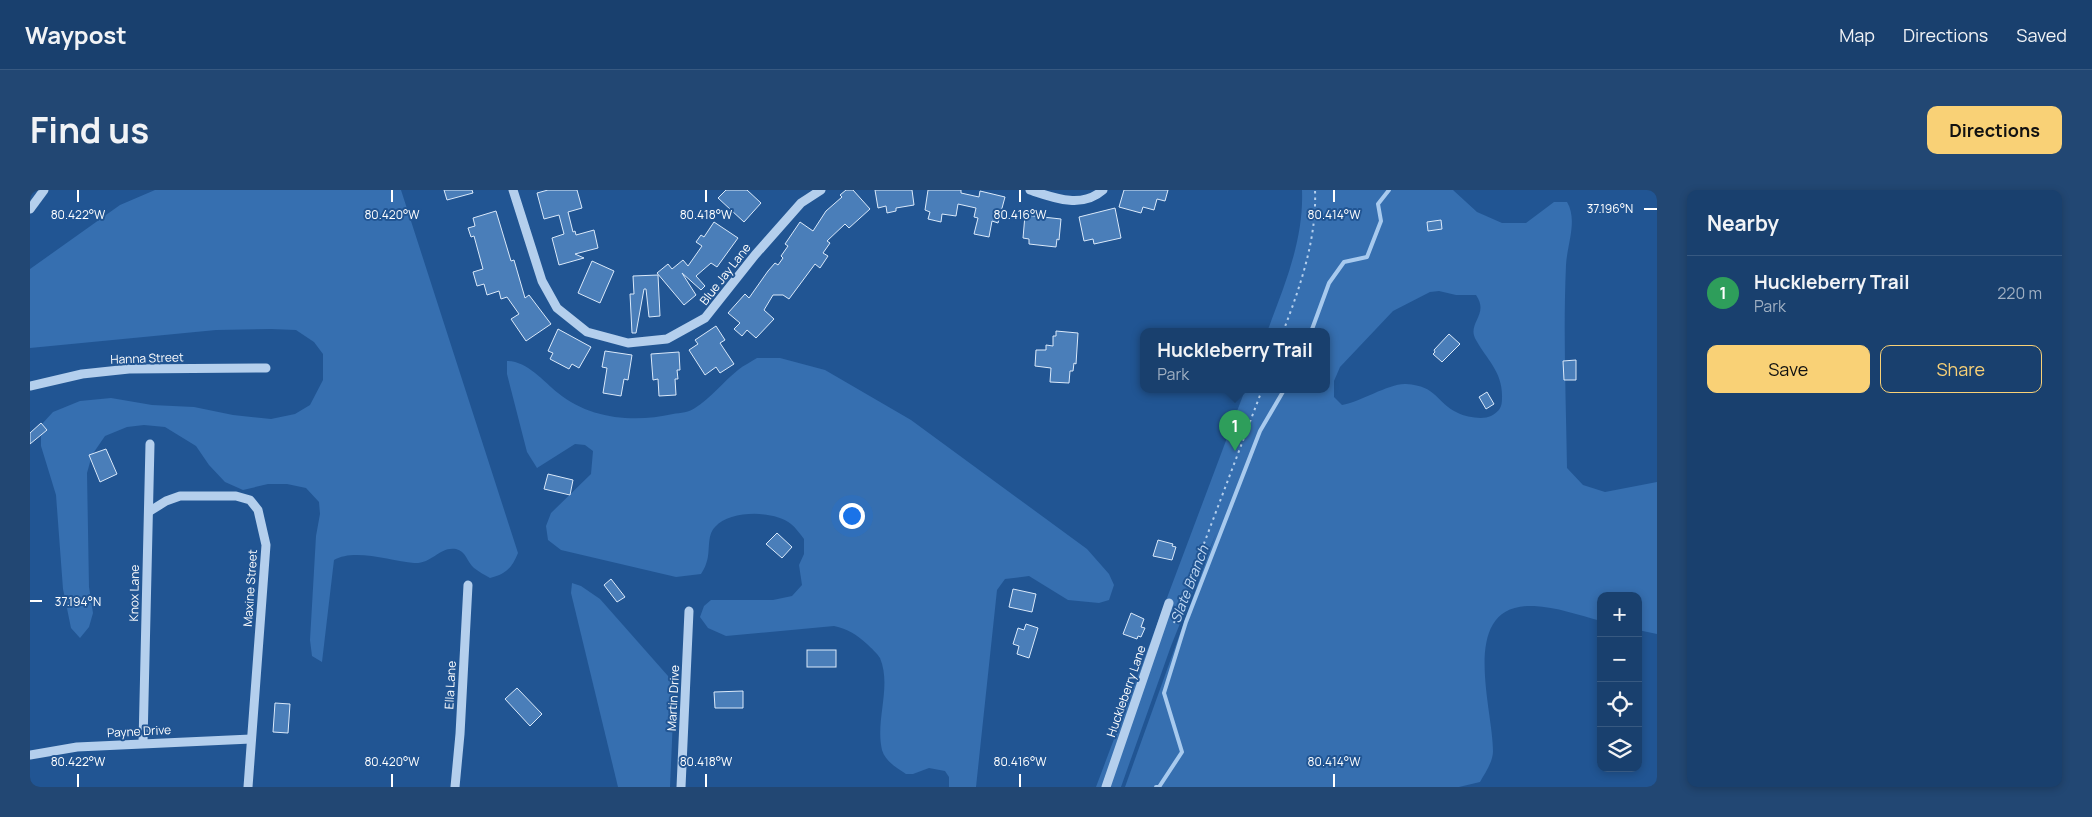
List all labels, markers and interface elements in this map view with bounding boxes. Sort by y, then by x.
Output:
text: Waypost [25,18,127,51]
text: Map [1839,23,1875,47]
text: Directions [1903,23,1988,47]
text: Saved [2016,23,2067,47]
text: Find us [30,106,149,154]
button: Directions [1927,106,2062,154]
text: 37.196°N [1587,200,1633,217]
text: 80.422°W [51,206,106,223]
text: 80.420°W [364,206,420,223]
text: 80.418°W [680,206,733,223]
text: 80.416°W [993,206,1047,223]
text: 80.414°W [1308,206,1361,223]
text: Nearby [1707,209,1779,237]
street label: Blue Jay Lane [695,240,755,308]
text: Huckleberry Trail [1754,269,1909,295]
text: 1 [1719,282,1727,304]
text: 220 m [1997,282,2042,304]
text: Park [1754,295,1786,317]
popup [1140,328,1330,393]
text: Huckleberry Trail [1157,337,1313,363]
button: Save [1707,345,1870,393]
button: Share [1880,345,2042,393]
street label: Hanna Street [110,348,184,368]
text: Park [1157,363,1189,385]
pin: 1 [1219,410,1251,451]
your location [839,503,865,529]
water label: Slate Branch [1166,542,1213,625]
street label: Maxine Street [239,548,261,627]
street label: Knox Lane [125,564,143,622]
map controls [1597,592,1642,772]
button: + [1597,592,1642,637]
text: 37.194°N [55,593,101,610]
button: − [1597,637,1642,682]
street label: Huckleberry Lane [1102,643,1150,739]
street label: Ella Lane [440,660,460,710]
street label: Martin Drive [663,664,683,732]
button: locate [1597,682,1642,727]
street label: Payne Drive [107,721,171,741]
button: layers [1597,727,1642,772]
text: 80.422°W [51,753,106,770]
text: 80.420°W [364,753,420,770]
text: 80.418°W [680,753,733,770]
text: 80.416°W [993,753,1047,770]
text: 80.414°W [1308,753,1361,770]

